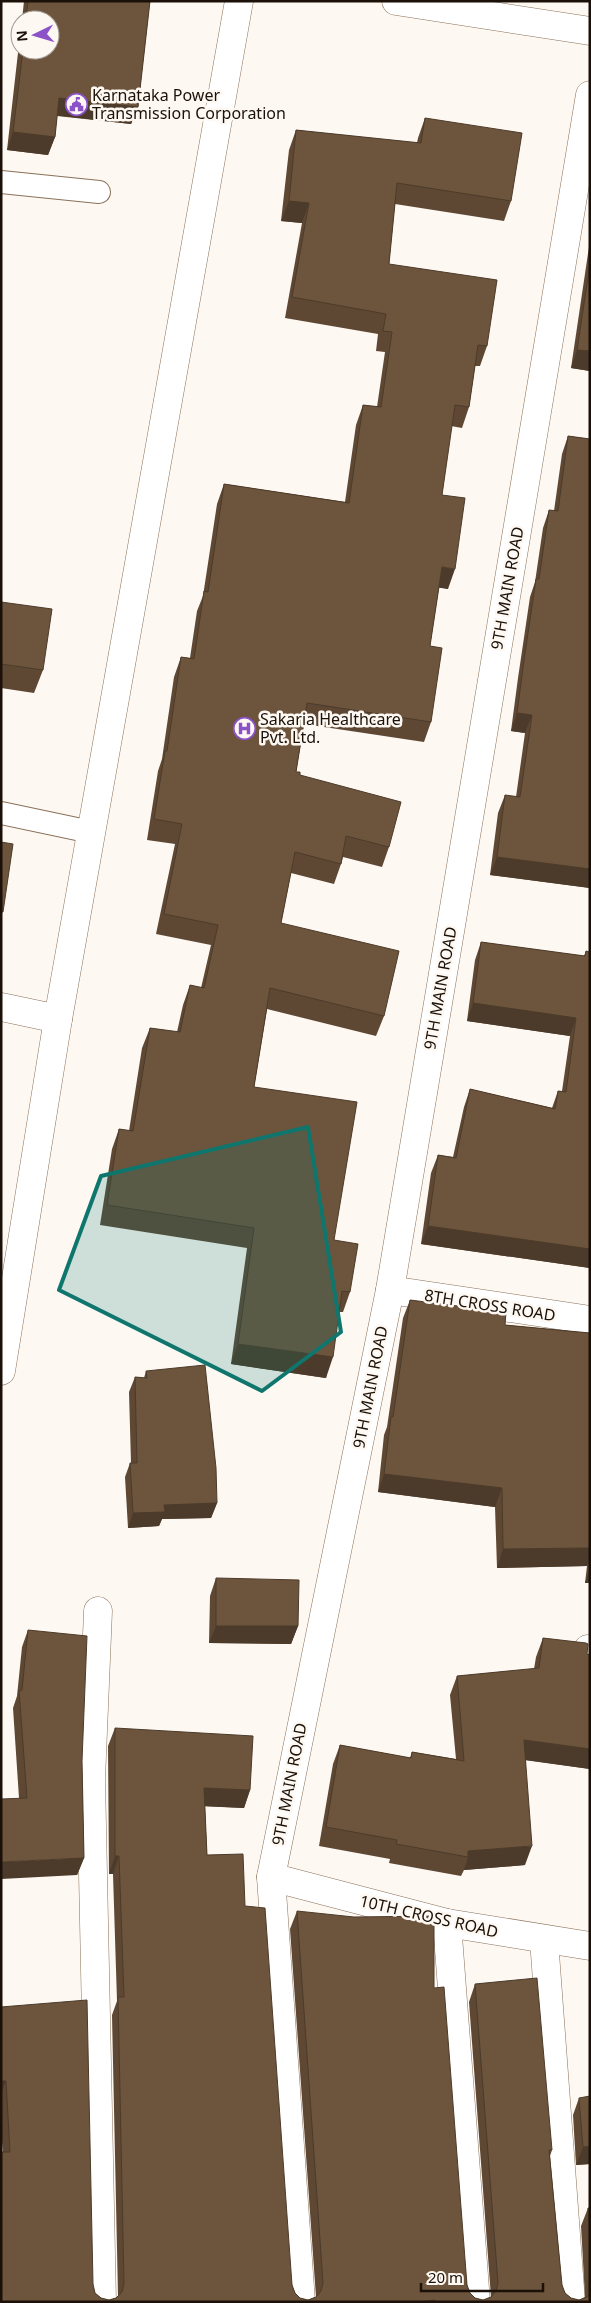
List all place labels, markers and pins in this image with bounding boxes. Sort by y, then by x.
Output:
place label: Karnataka Power Transmission Corporation [92,84,286,124]
public building icon: Karnataka Power Transmission Corporation [64,92,88,116]
place label: Sakaria Healthcare Pvt. Ltd. [260,708,401,748]
hospital icon: Sakaria Healthcare Pvt. Ltd. [232,716,256,740]

